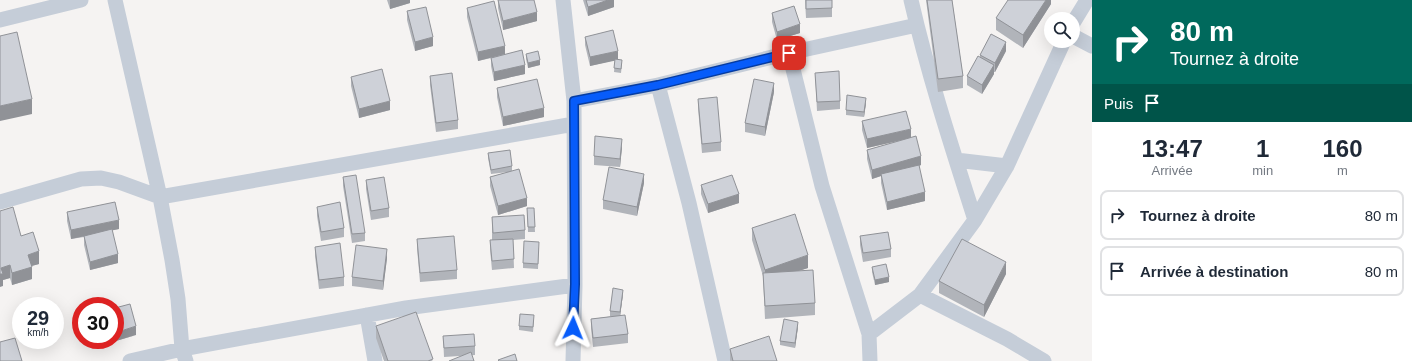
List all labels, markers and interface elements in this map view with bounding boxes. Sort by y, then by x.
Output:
map controls [1044,12,1080,48]
button: search [1044,12,1080,48]
icon: right [1104,16,1156,68]
text: 80 m [1170,16,1234,47]
pin [772,36,806,70]
icon: arrive [778,42,800,64]
text: Tournez à droite [1170,49,1299,69]
icon: arrive [1141,92,1163,114]
text: Puis [1104,95,1133,112]
text: 13:47 [1141,135,1203,162]
text: 1 [1256,135,1269,162]
text: 160 [1323,135,1363,162]
text: Arrivée [1151,163,1193,178]
text: min [1252,163,1273,178]
text: m [1337,163,1348,178]
icon: right [1106,204,1128,226]
text: Tournez à droite [1140,207,1256,224]
text: 80 m [1365,207,1398,224]
icon: arrive [1106,260,1128,282]
text: Arrivée à destination [1140,263,1288,280]
text: 80 m [1365,263,1398,280]
speed limit sign: 30 [72,297,124,349]
text: 29 [27,307,49,329]
position arrow [552,307,594,349]
text: km/h [27,327,49,338]

